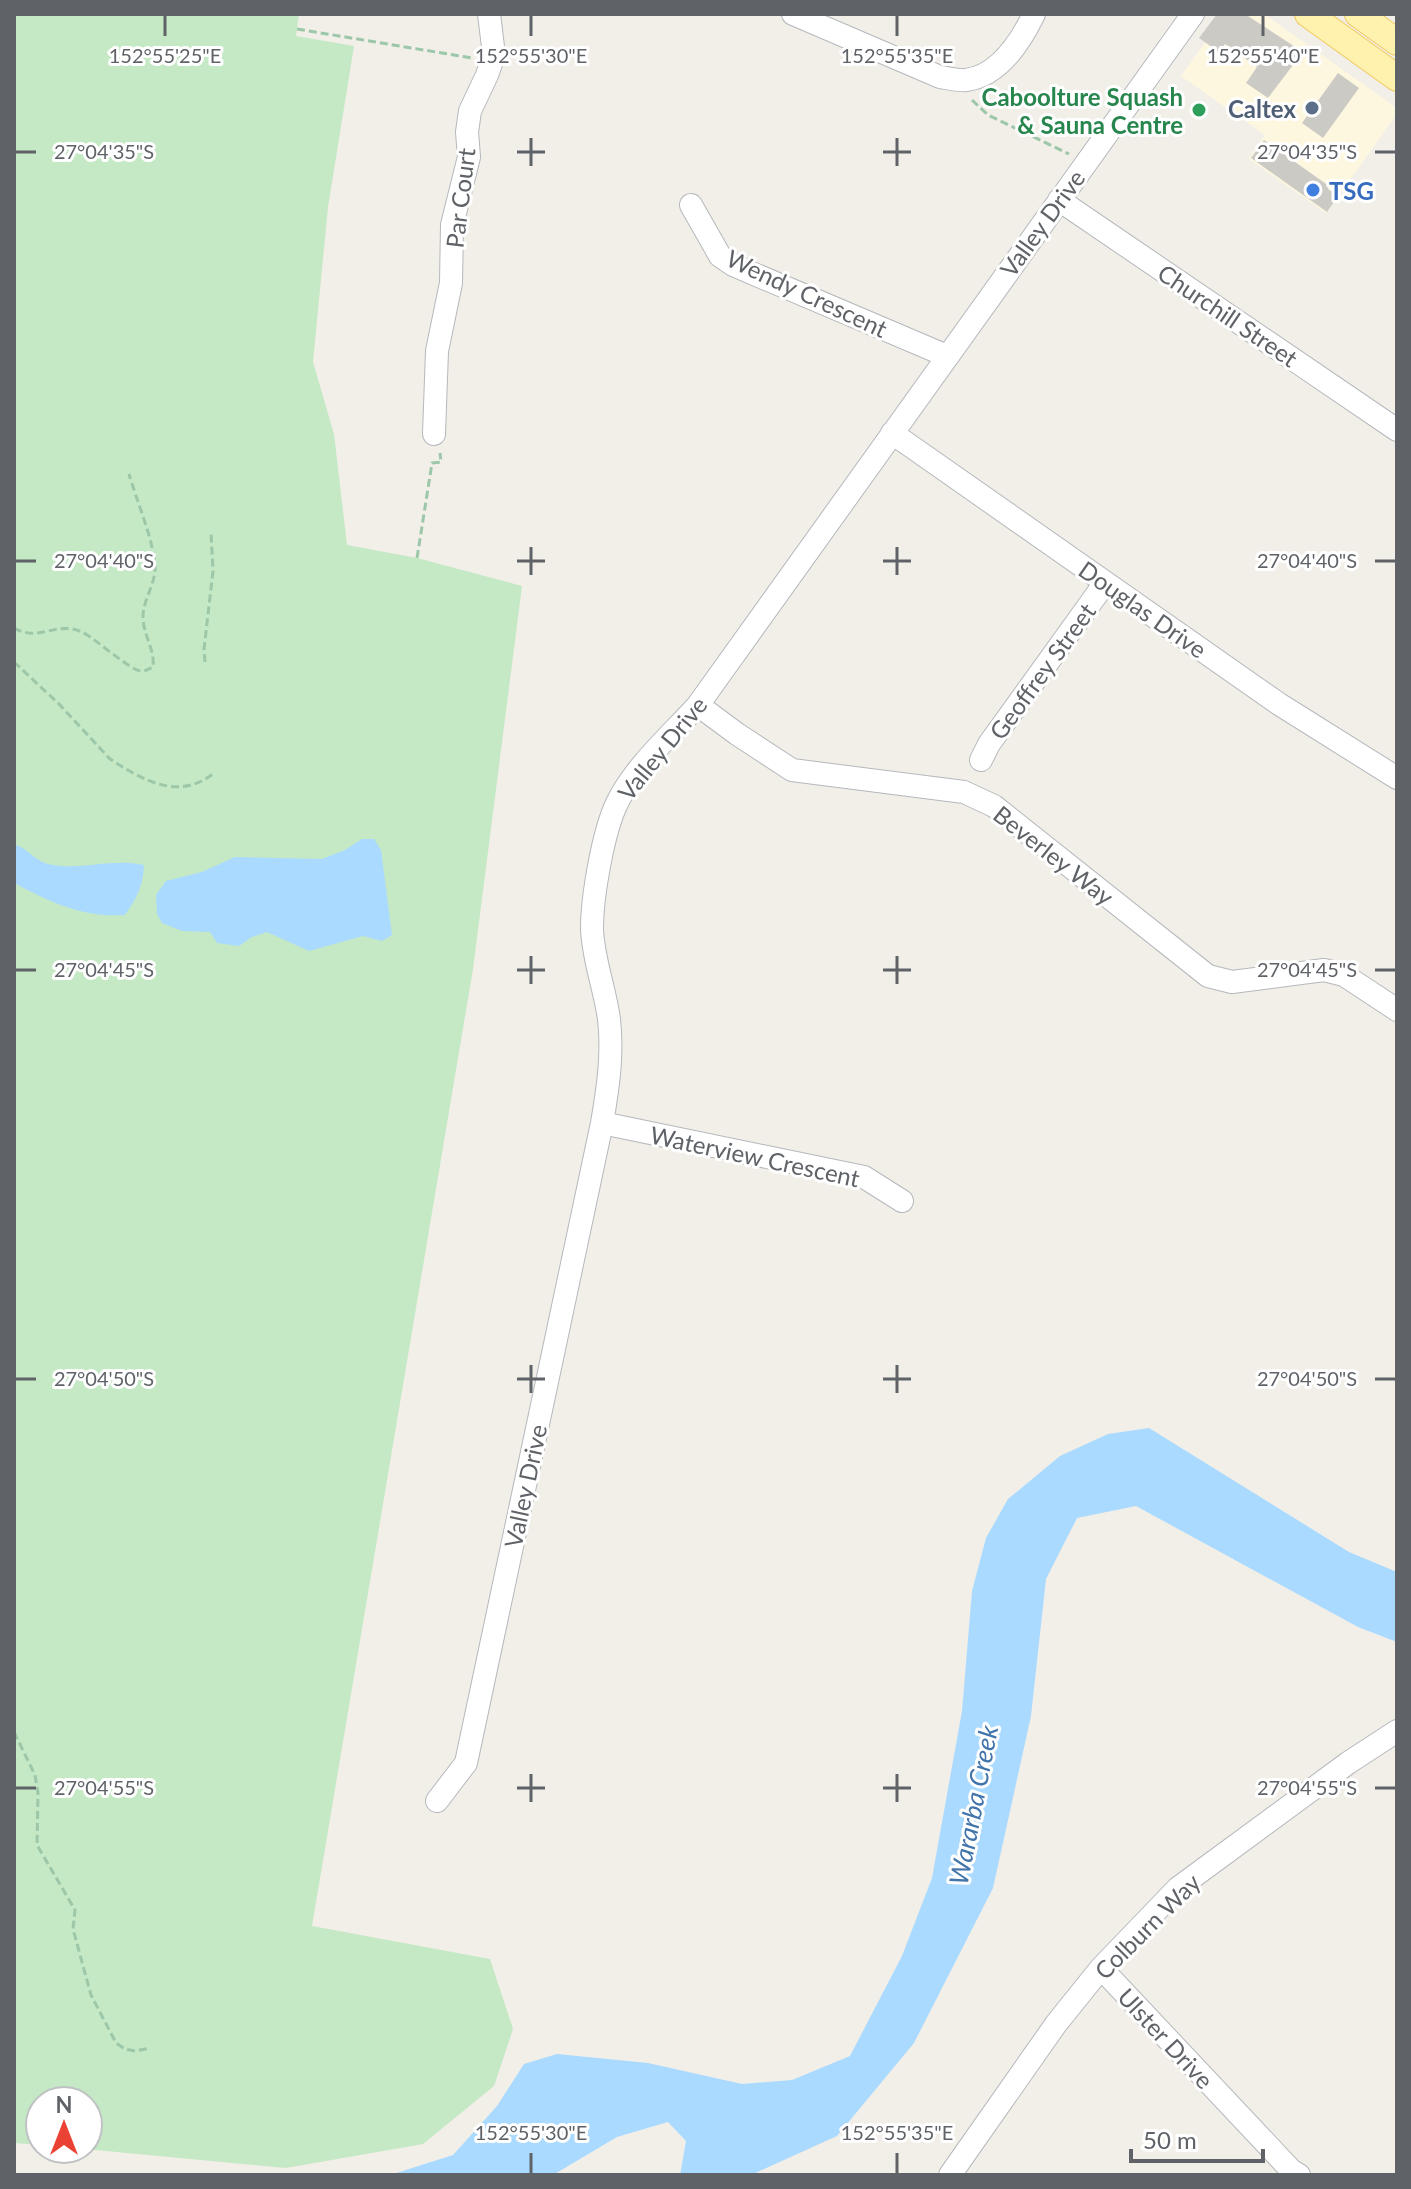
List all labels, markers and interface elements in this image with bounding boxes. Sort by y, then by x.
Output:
text: 152°55'25"E [109,43,221,67]
text: 152°55'30"E [475,43,587,67]
text: 152°55'35"E [841,43,953,67]
text: 152°55'40"E [1207,43,1319,67]
place label: Caboolture Squash & Sauna Centre [982,82,1183,139]
place label: Caltex [1228,94,1296,123]
marker: Caltex [1303,99,1321,117]
marker: Caboolture Squash & Sauna Centre [1190,101,1208,119]
text: 27°04'35"S [54,139,154,163]
text: 27°04'35"S [1257,139,1357,163]
street label: Par Court [439,146,481,250]
street label: Valley Drive [993,164,1091,282]
place label: TSG [1329,176,1374,205]
marker: TSG [1304,181,1322,199]
street label: Wendy Crescent [722,243,892,343]
street label: Churchill Street [1153,258,1304,373]
text: 27°04'40"S [54,548,154,572]
text: 27°04'40"S [1257,548,1357,572]
street label: Douglas Drive [1074,554,1212,664]
street label: Geoffrey Street [983,597,1101,745]
street label: Valley Drive [611,690,713,806]
street label: Beverley Way [988,799,1120,911]
text: 27°04'45"S [54,957,154,981]
text: 27°04'45"S [1257,957,1357,981]
street label: Waterview Crescent [648,1120,863,1192]
text: 27°04'50"S [54,1366,154,1390]
text: 27°04'50"S [1257,1366,1357,1390]
street label: Valley Drive [498,1422,552,1550]
water label: Wararba Creek [942,1722,1004,1888]
text: 27°04'55"S [54,1775,154,1799]
text: 27°04'55"S [1257,1775,1357,1799]
street label: Colburn Way [1088,1867,1206,1985]
street label: Ulster Drive [1112,1982,1220,2094]
north arrow [24,2085,104,2165]
text: N [56,2091,72,2118]
scale bar [1131,2113,1263,2163]
text: 152°55'30"E [475,2120,587,2144]
text: 152°55'35"E [841,2120,953,2144]
text: 50 m [1143,2125,1197,2154]

